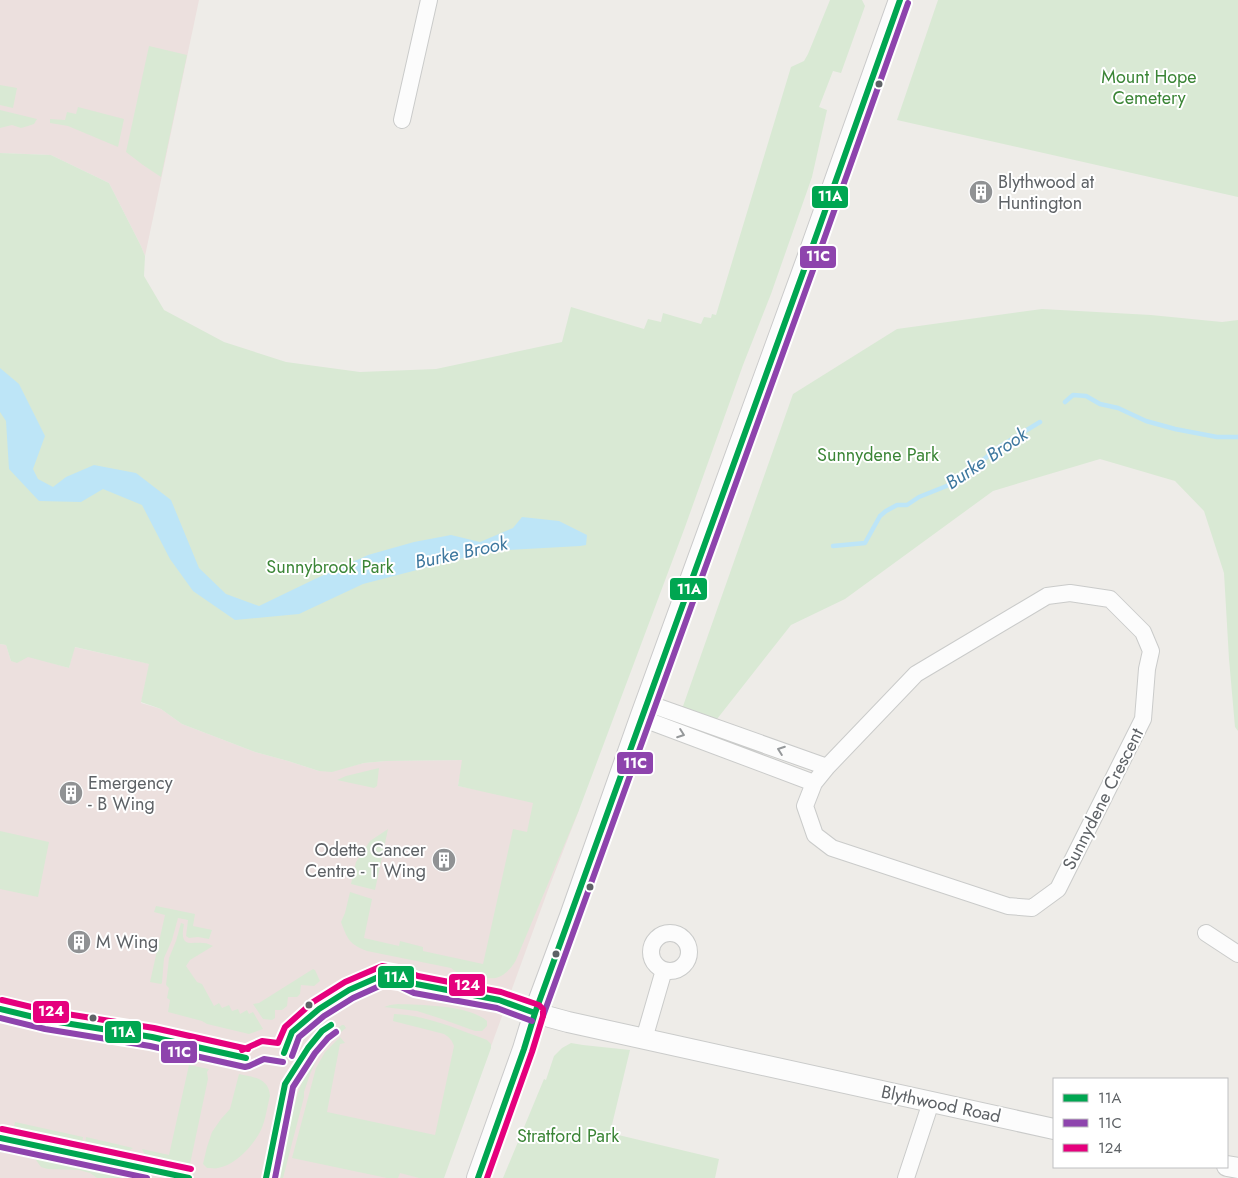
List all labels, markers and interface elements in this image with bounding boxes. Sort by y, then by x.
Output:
park label: Mount Hope Cemetery [1101,64,1197,111]
unlabelled marker [874,79,884,89]
place label: Blythwood at Huntington [998,169,1095,216]
building icon: Blythwood at Huntington [968,179,994,205]
line badge: 11A [811,185,849,209]
text: 11A [818,186,843,206]
line badge: 11C [799,245,837,269]
text: 11C [806,246,830,266]
water label: Burke Brook [940,420,1034,496]
park label: Sunnydene Park [817,442,939,468]
water label: Burke Brook [412,529,511,575]
park label: Sunnybrook Park [266,554,394,580]
line badge: 11A [669,577,708,601]
text: 11A [677,579,702,599]
street label: Sunnydene Crescent [1056,723,1150,874]
one-way arrow [676,728,685,738]
one-way arrow [777,746,786,756]
line badge: 11C [616,751,654,775]
text: 11C [623,753,647,773]
place label: Emergency - B Wing [88,770,173,817]
building icon: Emergency - B Wing [58,780,84,806]
place label: Odette Cancer Centre - T Wing [305,837,427,884]
building icon: Odette Cancer Centre - T Wing [431,847,457,873]
unlabelled marker [585,882,595,892]
building icon: M Wing [66,929,92,955]
place label: M Wing [96,929,158,955]
unlabelled marker [551,949,561,959]
line badge: 11A [377,965,415,989]
text: 11A [384,967,409,987]
line badge: 124 [448,973,486,997]
text: 124 [454,975,480,995]
line badge: 124 [32,1000,70,1024]
unlabelled marker [304,1000,314,1010]
text: 124 [38,1001,64,1021]
unlabelled marker [88,1013,98,1023]
line badge: 11A [104,1020,142,1044]
text: 11A [111,1022,136,1042]
line badge: 11C [160,1040,198,1064]
text: 11C [167,1042,191,1062]
legend [1053,1078,1228,1168]
street label: Blythwood Road [879,1079,1003,1129]
text: 11A [1098,1087,1122,1109]
text: 11C [1098,1112,1122,1134]
park label: Stratford Park [517,1123,619,1149]
text: 124 [1098,1137,1122,1159]

